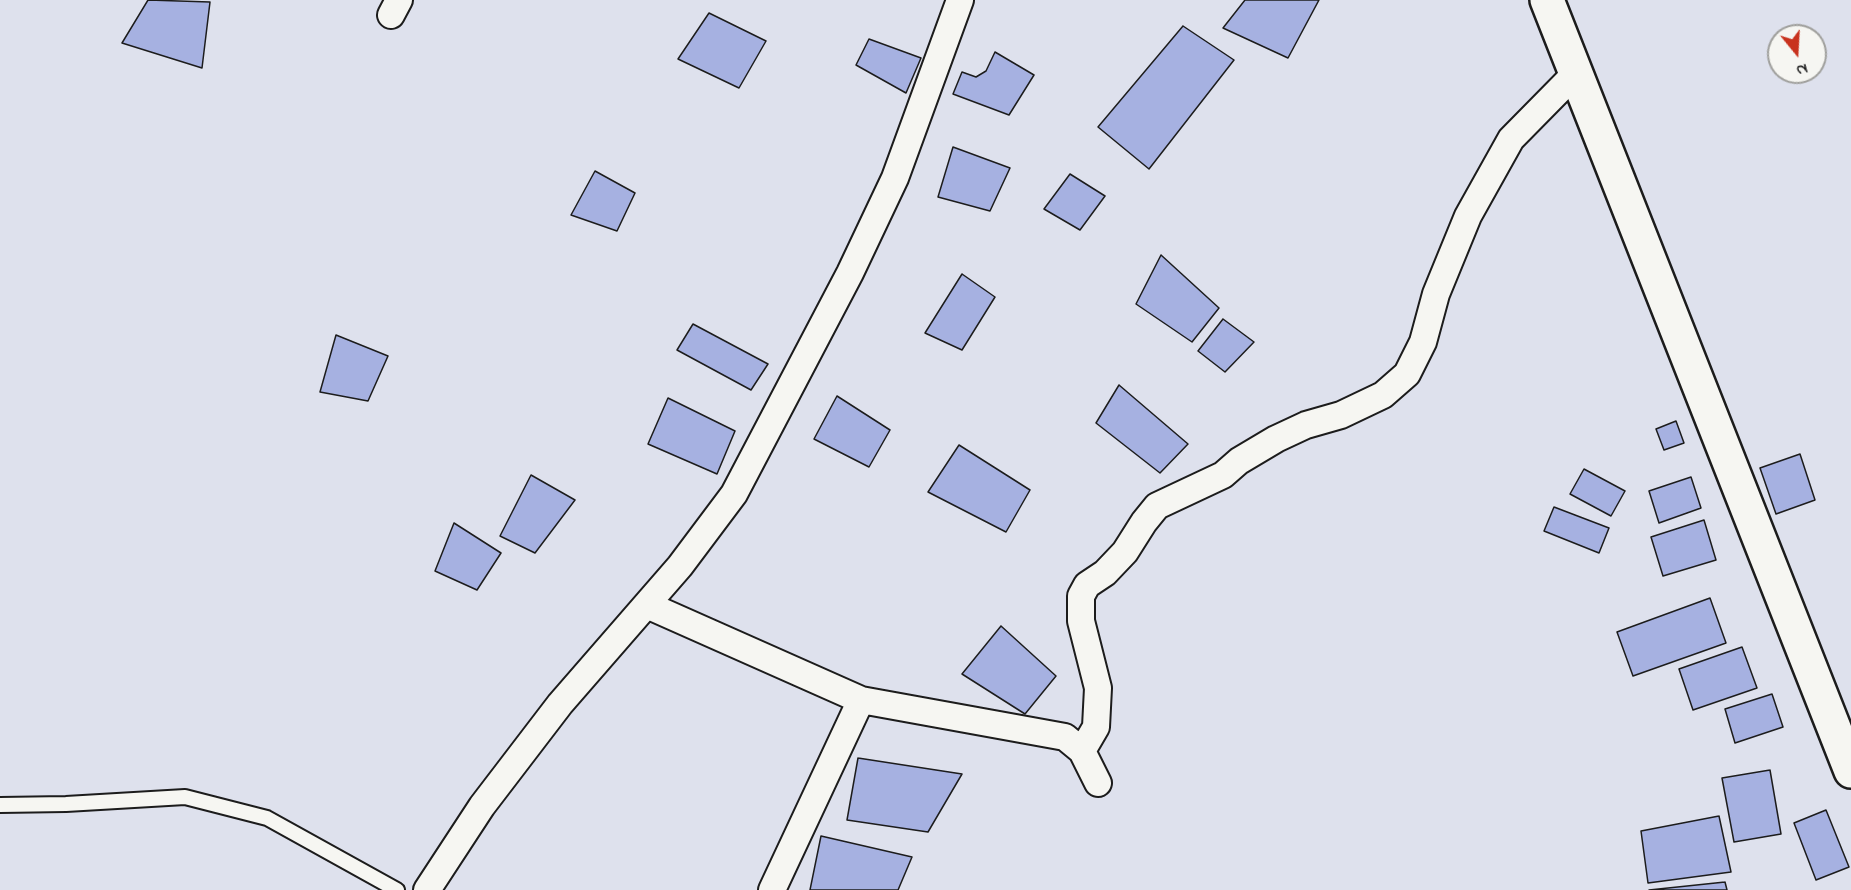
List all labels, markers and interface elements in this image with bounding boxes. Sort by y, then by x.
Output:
north arrow [1767,24,1827,84]
text: N [1793,56,1811,82]

